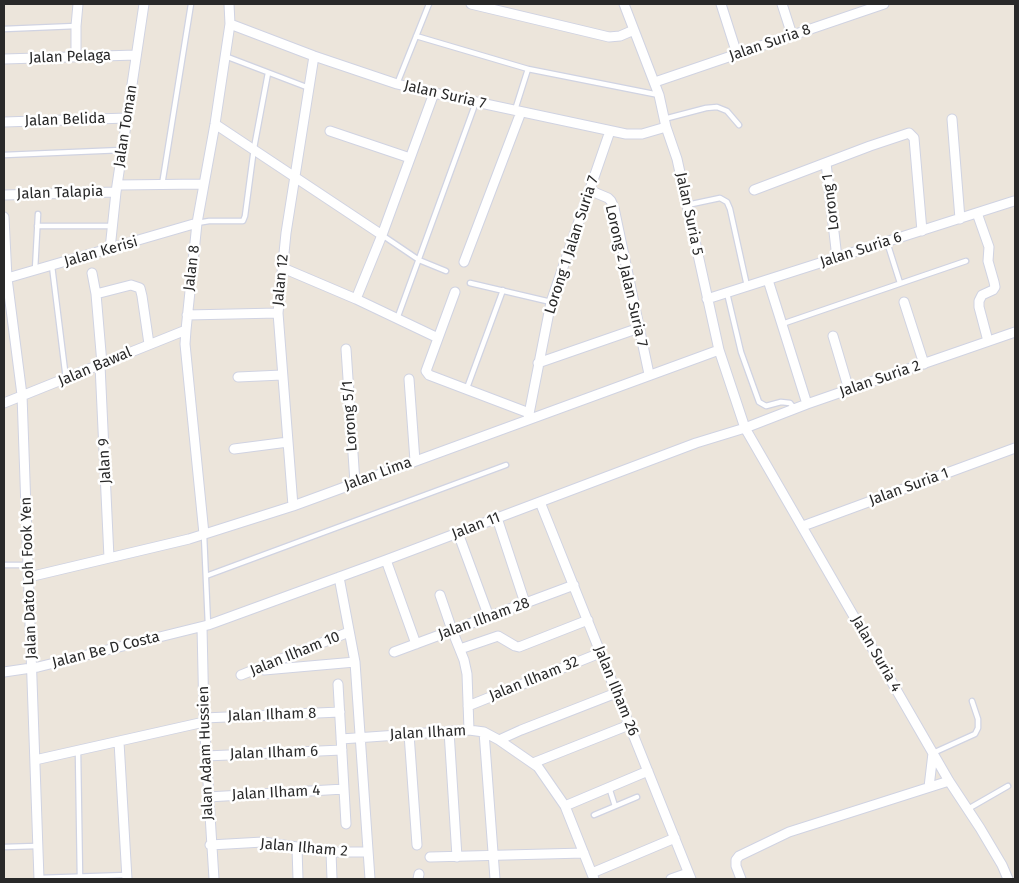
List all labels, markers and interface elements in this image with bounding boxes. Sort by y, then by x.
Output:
street label: Jalan Suria 8 [727,21,813,65]
street label: Jalan Pelaga [29,47,111,67]
street label: Jalan Suria 7 [402,77,488,113]
street label: Jalan Toman [111,83,141,169]
street label: Jalan Belida [24,110,106,130]
street label: Jalan Suria 5 [671,171,707,257]
street label: Lorong 1 Jalan Suria 7 [541,173,603,317]
street label: Lorong 1 [819,173,843,231]
street label: Jalan Talapia [16,182,104,204]
street label: Lorong 2 Jalan Suria 7 [601,203,651,349]
street label: Jalan Suria 6 [818,228,904,272]
street label: Jalan Kerisi [62,233,140,271]
street label: Jalan 8 [180,244,204,292]
street label: Jalan 12 [269,253,293,307]
street label: Jalan Bawal [56,343,134,391]
street label: Jalan Suria 2 [837,357,923,401]
street label: Lorong 5/1 [339,380,361,452]
street label: Jalan 9 [95,438,115,484]
street label: Jalan Lima [342,453,414,495]
street label: Jalan Suria 1 [867,464,951,510]
street label: Jalan Dato Loh Fook Yen [17,497,41,659]
street label: Jalan 11 [449,509,503,543]
street label: Jalan Ilham 28 [436,594,532,644]
street label: Jalan Suria 4 [847,613,905,695]
street label: Jalan Be D Costa [50,628,162,672]
street label: Jalan Ilham 10 [247,628,343,680]
street label: Jalan Ilham 26 [590,643,642,739]
street label: Jalan Ilham 32 [486,653,582,705]
street label: Jalan Adam Hussien [195,686,217,820]
street label: Jalan Ilham 8 [227,704,317,726]
street label: Jalan Ilham [389,722,467,744]
street label: Jalan Ilham 6 [230,742,318,764]
street label: Jalan Ilham 4 [231,782,321,804]
street label: Jalan Ilham 2 [259,835,349,861]

